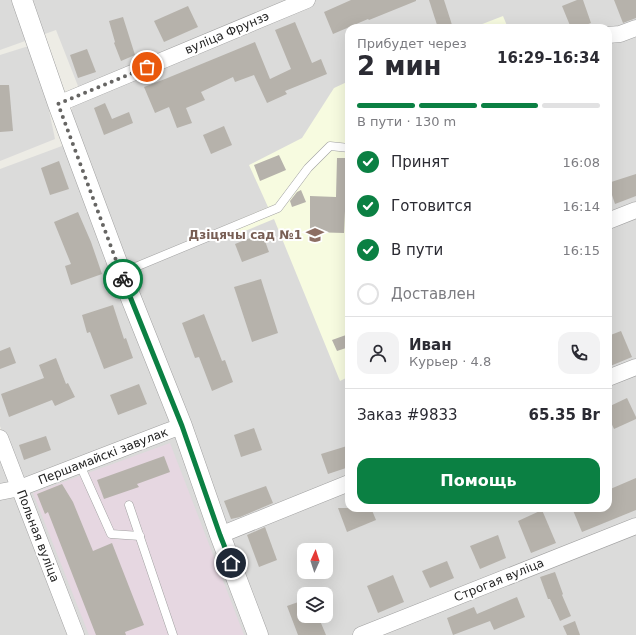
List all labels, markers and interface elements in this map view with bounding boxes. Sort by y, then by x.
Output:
street label: вуліца Фрунзэ [183,9,271,57]
text: Прибудет через [357,36,467,51]
text: 16:29–16:34 [497,49,600,67]
pin [130,50,164,84]
text: 2 мин [357,51,442,81]
icon: bag [136,56,158,78]
text: В пути · 130 m [357,114,456,129]
icon: check [357,151,379,173]
text: Принят [391,153,449,171]
text: 16:08 [563,155,600,170]
icon: check [357,195,379,217]
text: Готовится [391,197,472,215]
text: 16:14 [563,199,600,214]
school or university icon: Дзіцячы сад №1 [305,225,325,245]
place label: Дзіцячы сад №1 [188,228,302,242]
icon: check [357,239,379,261]
text: В пути [391,241,443,259]
text: 16:15 [563,243,600,258]
courier [103,259,143,299]
icon: bike [112,268,134,290]
text: Доставлен [391,285,476,303]
button: person [357,332,399,374]
button: phone [558,332,600,374]
text: Иван [409,336,452,354]
text: Курьер · 4.8 [409,354,491,369]
text: Заказ #9833 [357,406,458,424]
text: 65.35 Br [529,406,600,424]
street label: Першамайскі завулак [36,425,170,487]
button: Помощь [357,458,600,504]
street label: Польная вуліца [14,488,62,584]
north arrow [297,543,333,579]
map controls [297,543,333,623]
pin [214,546,248,580]
icon: home [220,552,242,574]
street label: Строгая вуліца [452,556,546,604]
button: layers [297,587,333,623]

